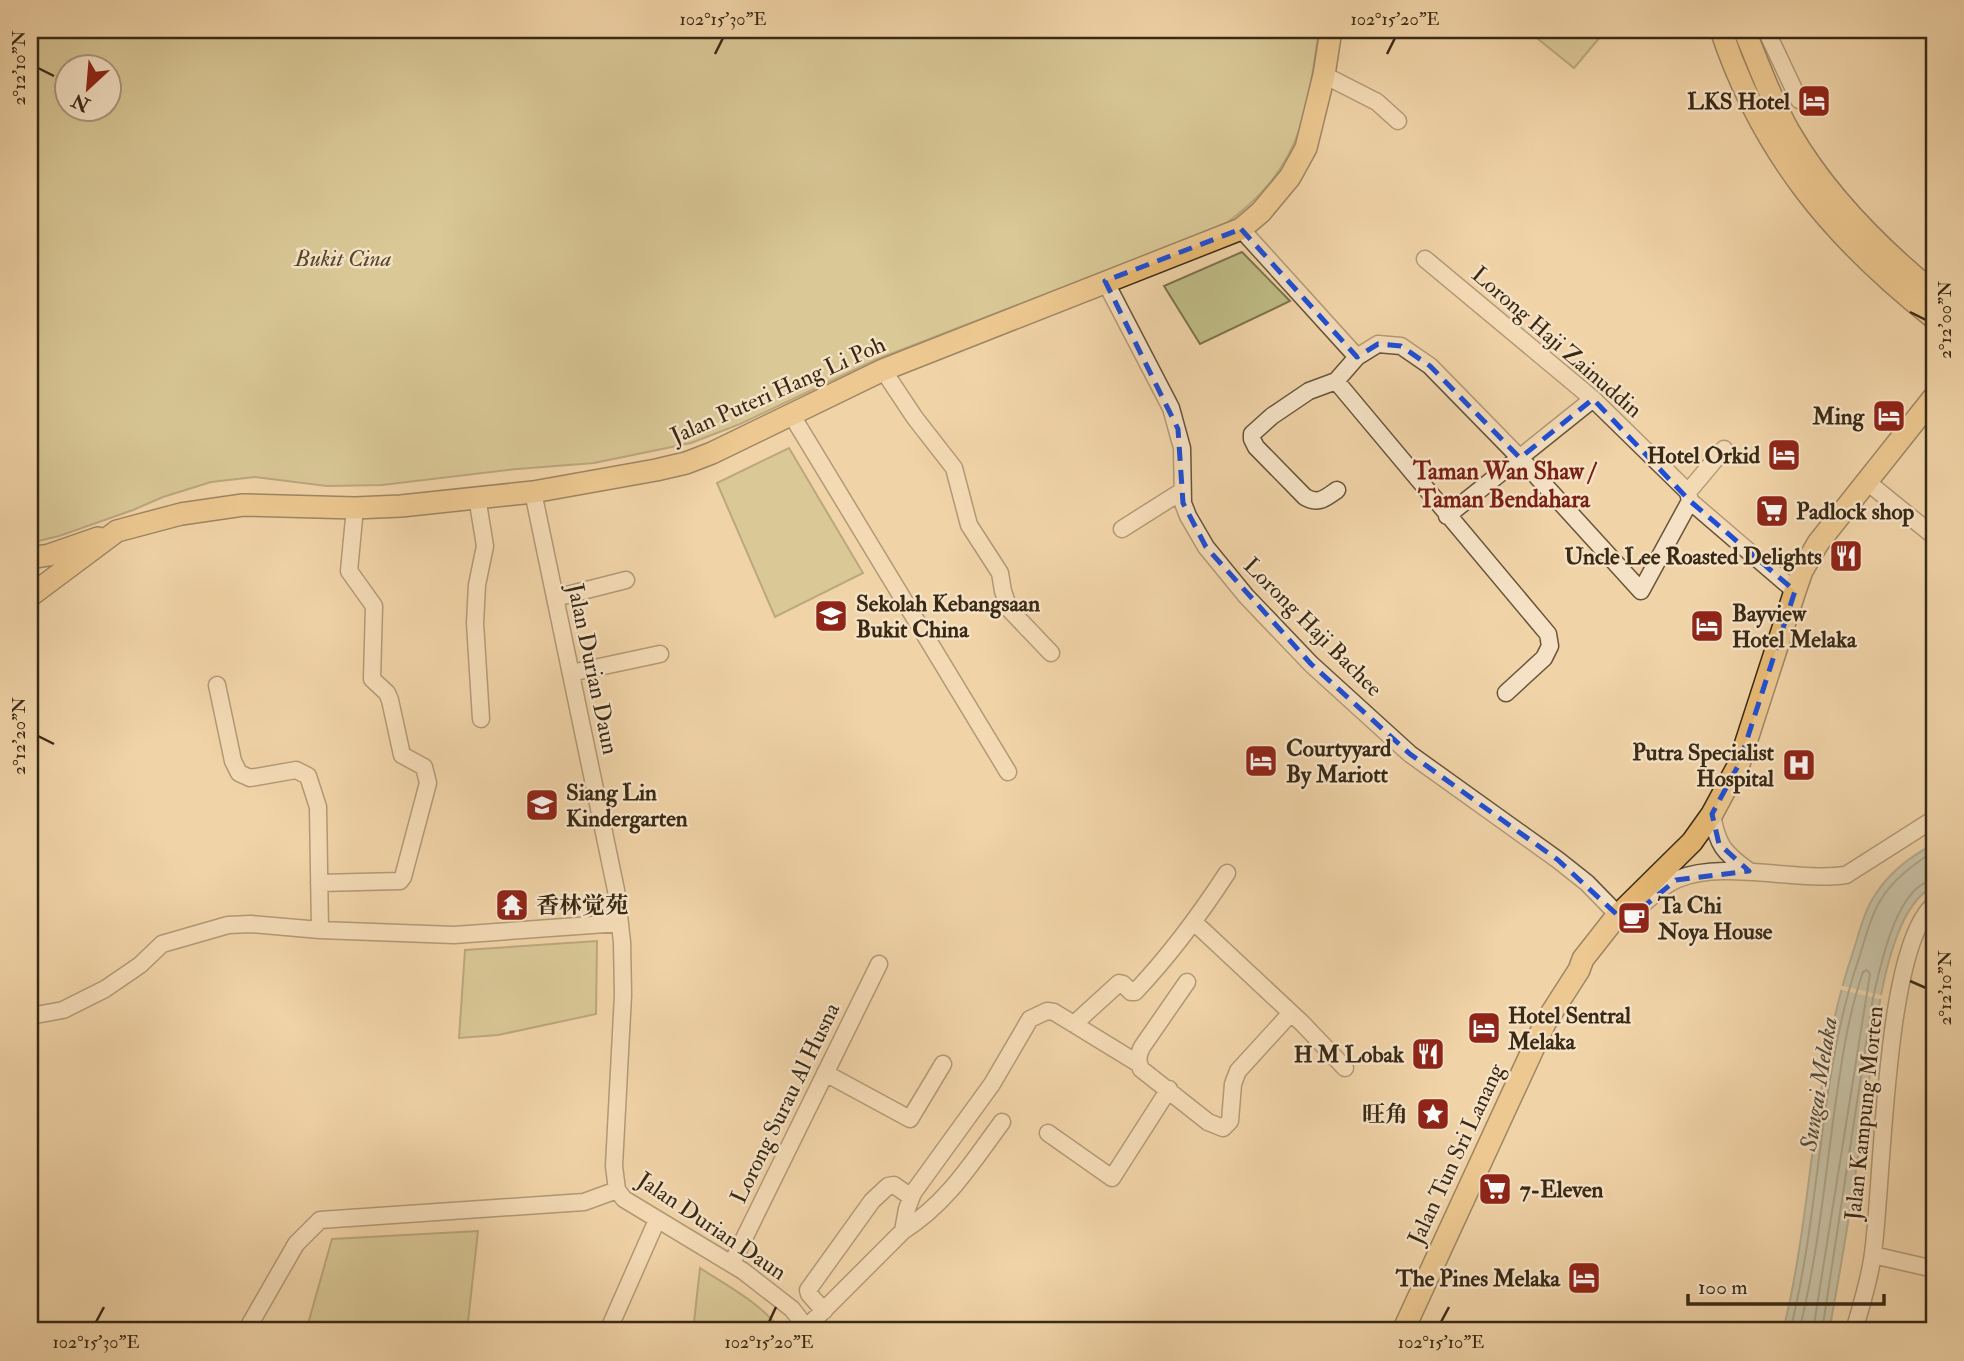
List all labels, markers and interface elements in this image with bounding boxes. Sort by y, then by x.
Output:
text: 102°15'30"E [680,8,766,31]
text: 102°15'20"E [1350,8,1440,31]
text: 2°12'10"N [8,30,31,106]
north arrow [52,52,122,122]
hotel icon: LKS Hotel [1795,82,1833,120]
text: N [67,87,95,117]
place label: LKS Hotel [1687,87,1791,116]
park label: Bukit Cina [294,244,392,273]
street label: Lorong Haji Zainuddin [1466,260,1649,424]
text: 2°12'00"N [1934,281,1957,359]
street label: Jalan Puteri Hang Li Poh [665,330,890,451]
hotel icon: Ming [1870,397,1908,435]
place label: Ming [1811,402,1866,432]
hotel icon: Hotel Orkid [1765,436,1803,474]
place label: Hotel Orkid [1647,441,1761,470]
district label: Taman Wan Shaw / Taman Bendahara [1412,456,1598,515]
supermarket icon: Padlock shop [1753,492,1791,530]
place label: Padlock shop [1796,497,1915,527]
restaurant icon: Uncle Lee Roasted Delights [1827,537,1865,575]
place label: Uncle Lee Roasted Delights [1564,542,1822,572]
street label: Lorong Haji Bachee [1237,551,1389,703]
street label: Jalan Durian Daun [561,580,625,757]
place label: Sekolah Kebangsaan Bukit China [856,589,1040,644]
school or university icon: Sekolah Kebangsaan Bukit China [812,597,850,635]
place label: Bayview Hotel Melaka [1732,599,1858,654]
hotel icon: Bayview Hotel Melaka [1688,607,1726,645]
text: 2°12'20"N [8,697,31,775]
place label: Courtyyard By Mariott [1286,734,1392,790]
place label: Putra Specialist Hospital [1632,738,1775,794]
hotel icon: Courtyyard By Mariott [1242,742,1280,780]
hospital icon: Putra Specialist Hospital [1780,746,1818,784]
place label: Siang Lin Kindergarten [566,778,688,834]
school or university icon: Siang Lin Kindergarten [523,786,561,824]
temple icon: 香林觉苑 [493,886,531,924]
place label: 香林觉苑 [536,891,628,920]
place label: Ta Chi Noya House [1657,891,1773,947]
cafe icon: Ta Chi Noya House [1615,899,1653,937]
text: 2°12'10"N [1934,950,1957,1026]
street label: Lorong Surau Al Husna [724,997,846,1208]
place label: Hotel Sentral Melaka [1507,1001,1632,1056]
street label: Jalan Kampung Morten [1838,1004,1891,1223]
hotel icon: Hotel Sentral Melaka [1465,1009,1503,1047]
water label: Sungai Melaka [1793,1015,1845,1154]
restaurant icon: H M Lobak [1409,1035,1447,1073]
place label: H M Lobak [1294,1040,1405,1069]
street label: Jalan Tun Sri Lanang [1401,1058,1511,1250]
place icon: 旺角 [1414,1095,1452,1133]
place label: 旺角 [1362,1100,1408,1129]
street label: Jalan Durian Daun [631,1165,792,1287]
supermarket icon: 7-Eleven [1476,1170,1514,1208]
place label: 7-Eleven [1520,1175,1604,1204]
hotel icon: The Pines Melaka [1565,1259,1603,1297]
scale bar [1688,1263,1884,1307]
place label: The Pines Melaka [1395,1264,1562,1293]
text: 100 m [1698,1274,1748,1301]
text: 102°15'30"E [53,1331,139,1354]
text: 102°15'20"E [724,1331,814,1354]
text: 102°15'10"E [1398,1331,1484,1354]

